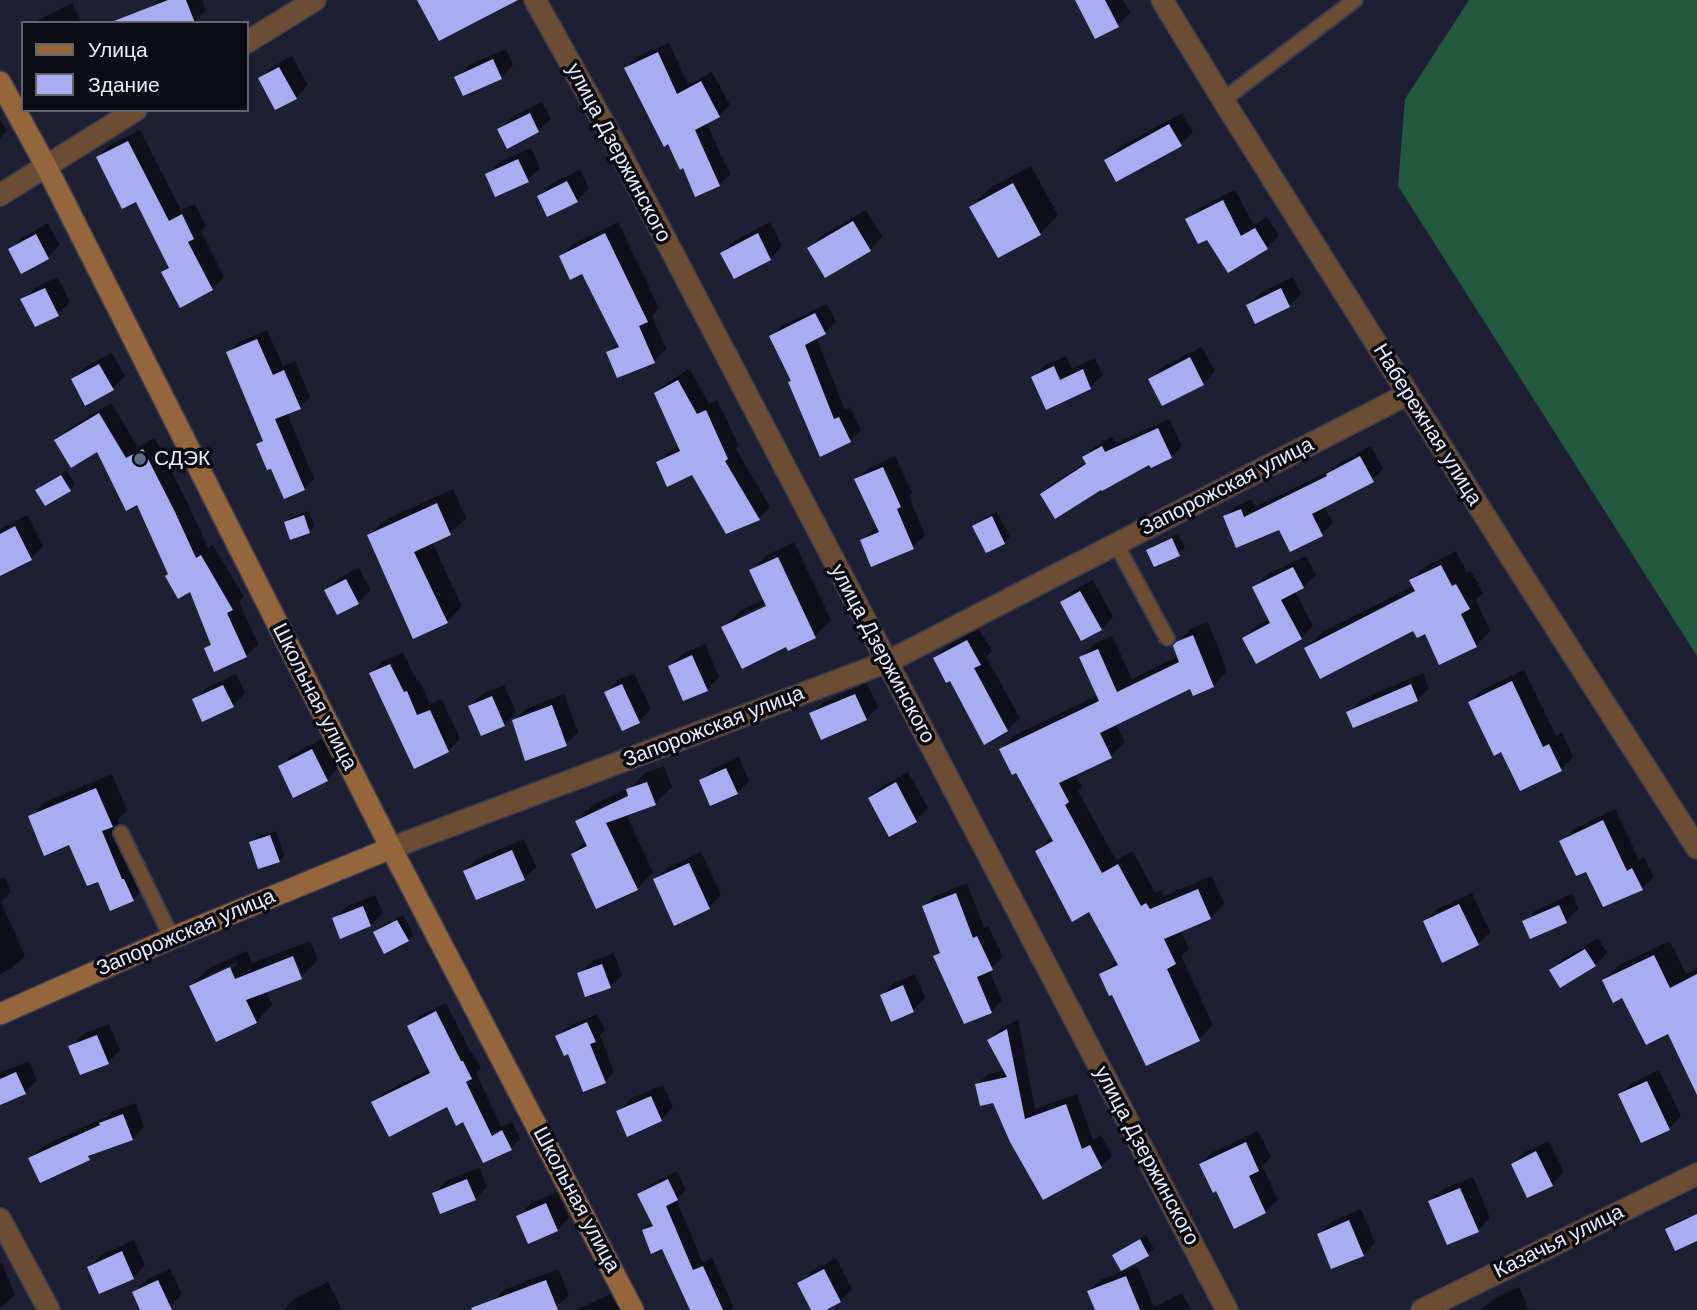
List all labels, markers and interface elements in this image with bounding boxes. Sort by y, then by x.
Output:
legend [21,21,248,112]
text: Улица [88,38,148,61]
street label: улица Дзержинского [560,59,676,247]
text: Здание [88,73,160,96]
street label: Набережная улица [1367,340,1487,510]
street label: Запорожская улица [1136,432,1318,542]
place label: СДЭК [154,446,210,472]
marker: СДЭК [132,451,148,467]
street label: улица Дзержинского [824,560,940,748]
street label: Школьная улица [266,619,362,775]
street label: Запорожская улица [620,681,808,773]
street label: Запорожская улица [93,884,279,982]
street label: улица Дзержинского [1088,1062,1204,1250]
street label: Школьная улица [527,1123,625,1277]
street label: Казачья улица [1490,1200,1628,1284]

